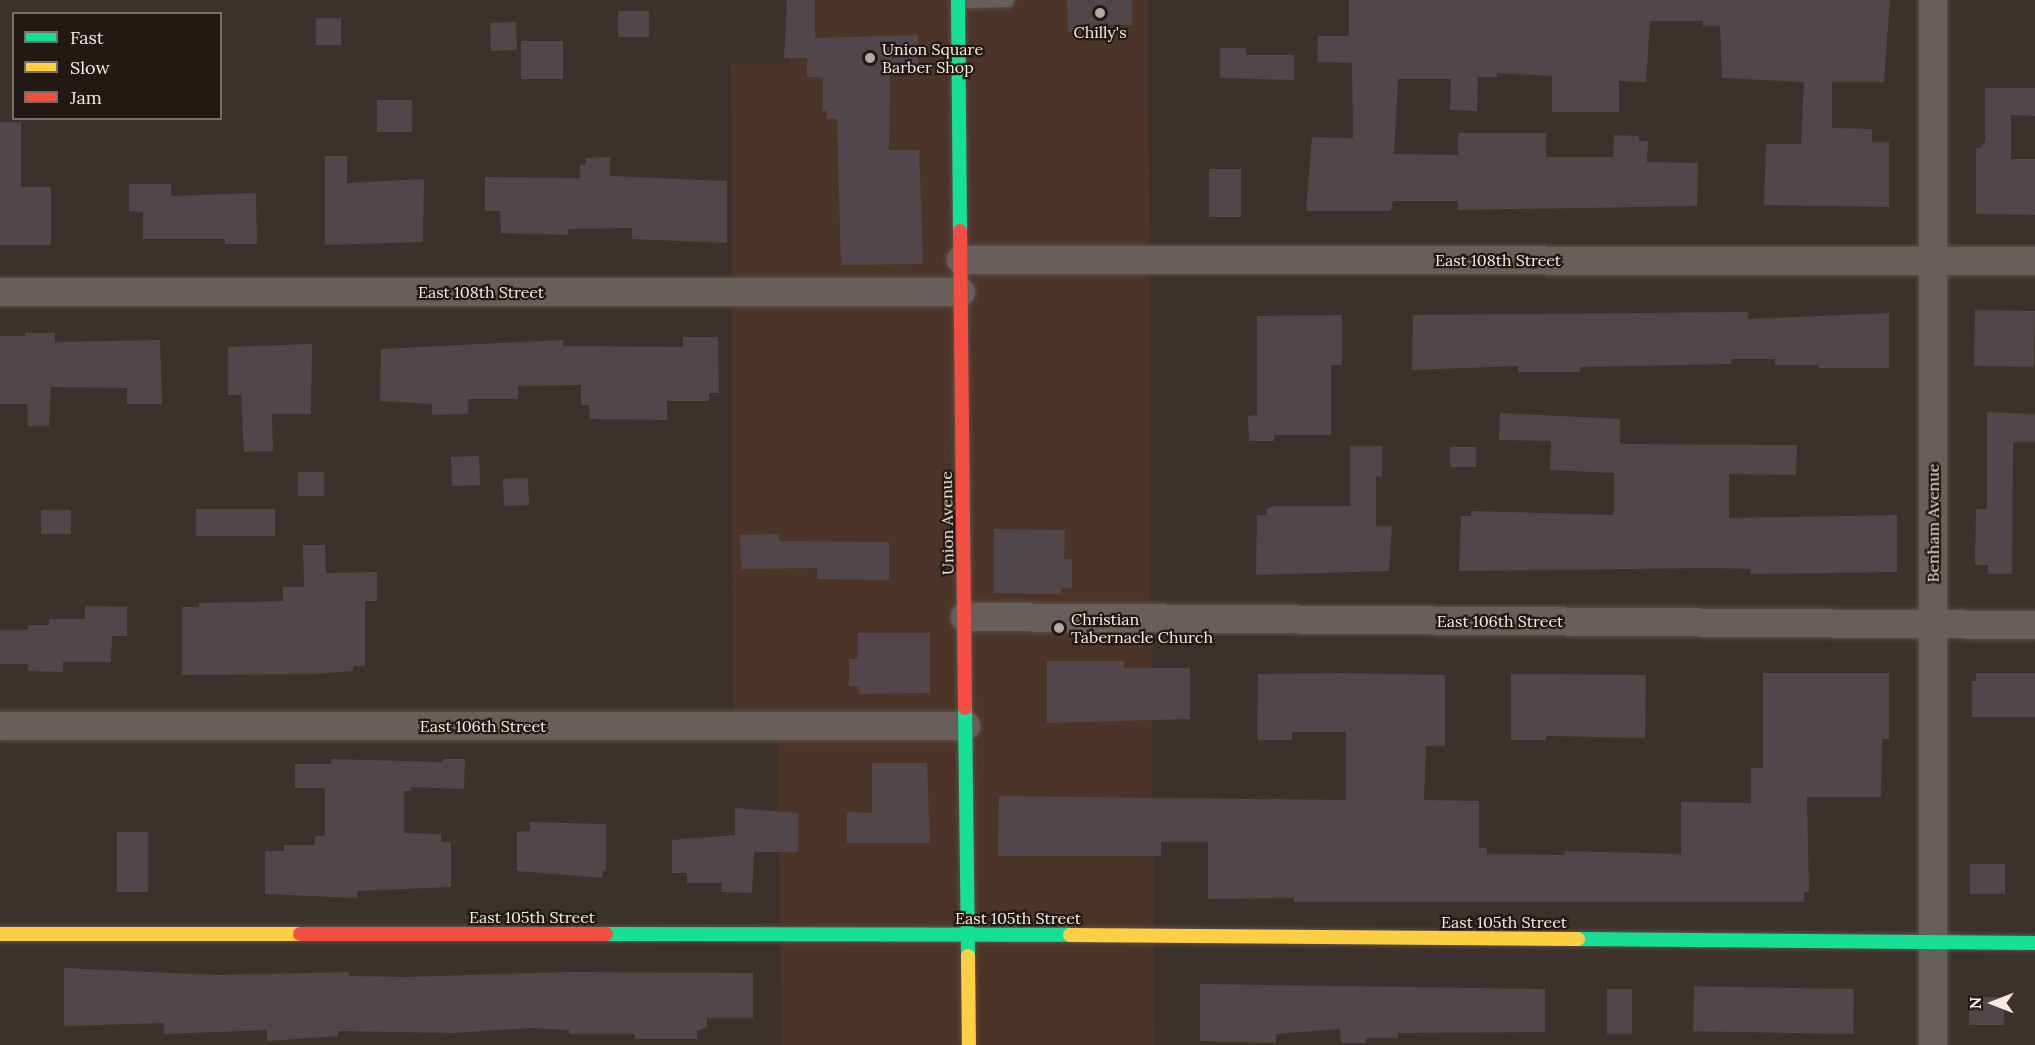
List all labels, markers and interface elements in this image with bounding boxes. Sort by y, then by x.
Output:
marker: Chilly's [1093,6,1107,20]
legend [12,12,222,120]
place label: Chilly's [1073,22,1127,42]
text: Fast [70,26,104,49]
place label: Union Square Barber Shop [882,39,983,77]
marker: Union Square Barber Shop [863,51,877,65]
text: Slow [70,56,110,79]
text: Jam [70,86,102,109]
street label: East 108th Street [1435,250,1561,270]
street label: East 108th Street [418,282,544,302]
street label: Benham Avenue [1923,464,1943,582]
street label: Union Avenue [936,471,958,575]
place label: Christian Tabernacle Church [1071,609,1213,647]
street label: East 106th Street [1437,611,1563,631]
marker: Christian Tabernacle Church [1052,621,1066,635]
street label: East 106th Street [420,716,546,736]
street label: East 105th Street [469,907,595,927]
street label: East 105th Street [955,908,1081,928]
street label: East 105th Street [1441,912,1567,932]
north arrow [1963,973,2023,1033]
text: N [1965,997,1985,1009]

